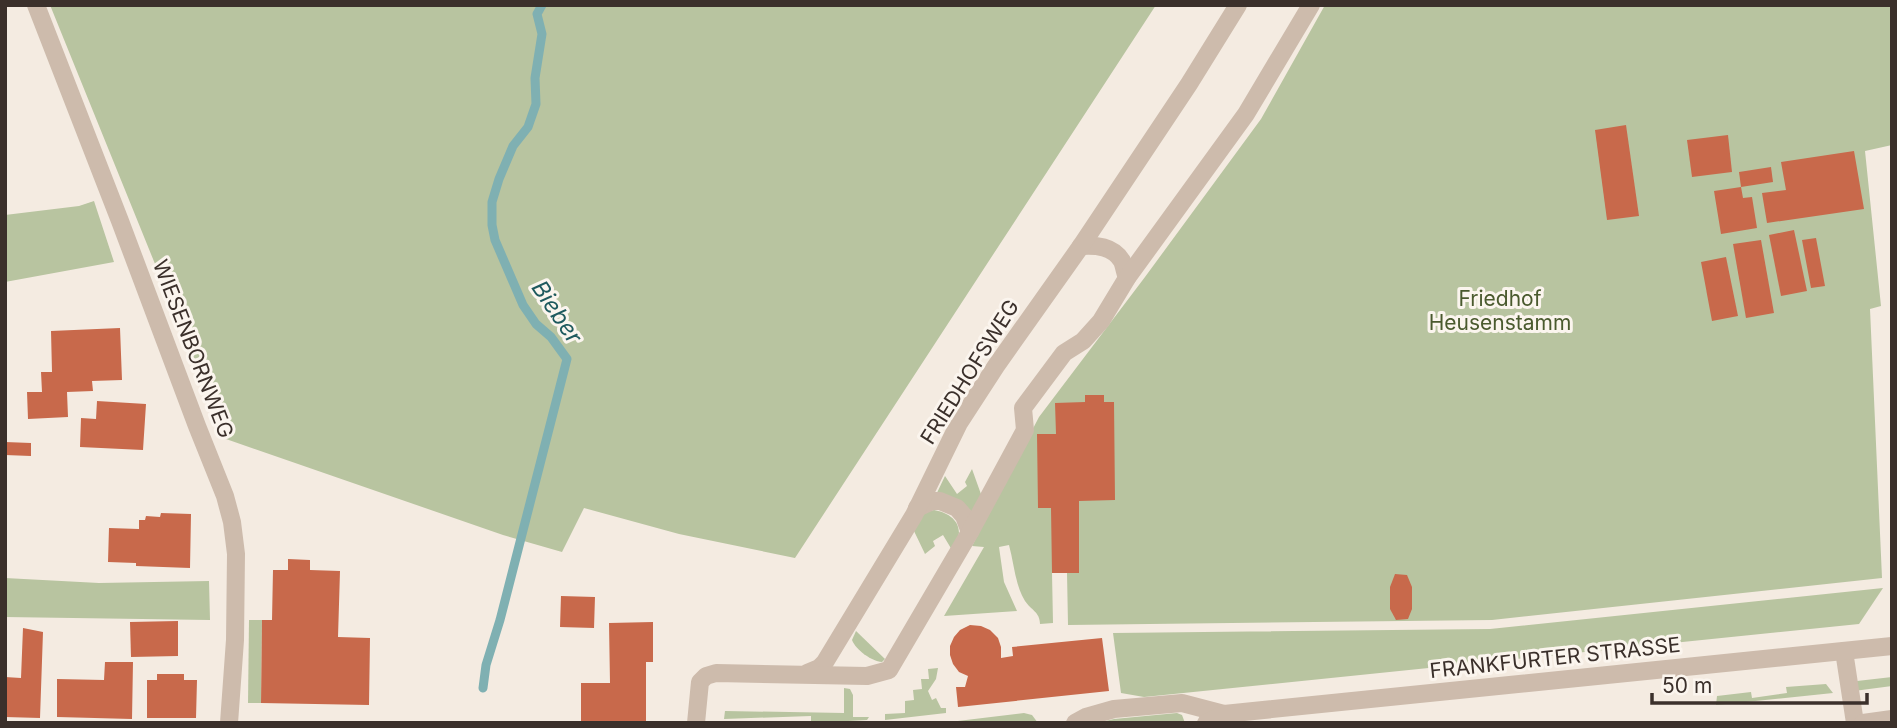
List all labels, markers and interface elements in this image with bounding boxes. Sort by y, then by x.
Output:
street label: WIESENBORNWEG [148,256,239,442]
water label: Bieber [526,275,589,350]
park label: Friedhof Heusenstamm [1429,286,1571,335]
street label: FRIEDHOFSWEG [915,295,1024,449]
street label: FRANKFURTER STRASSE [1428,632,1682,683]
scale bar [1652,662,1867,706]
text: 50 m [1662,673,1712,698]

